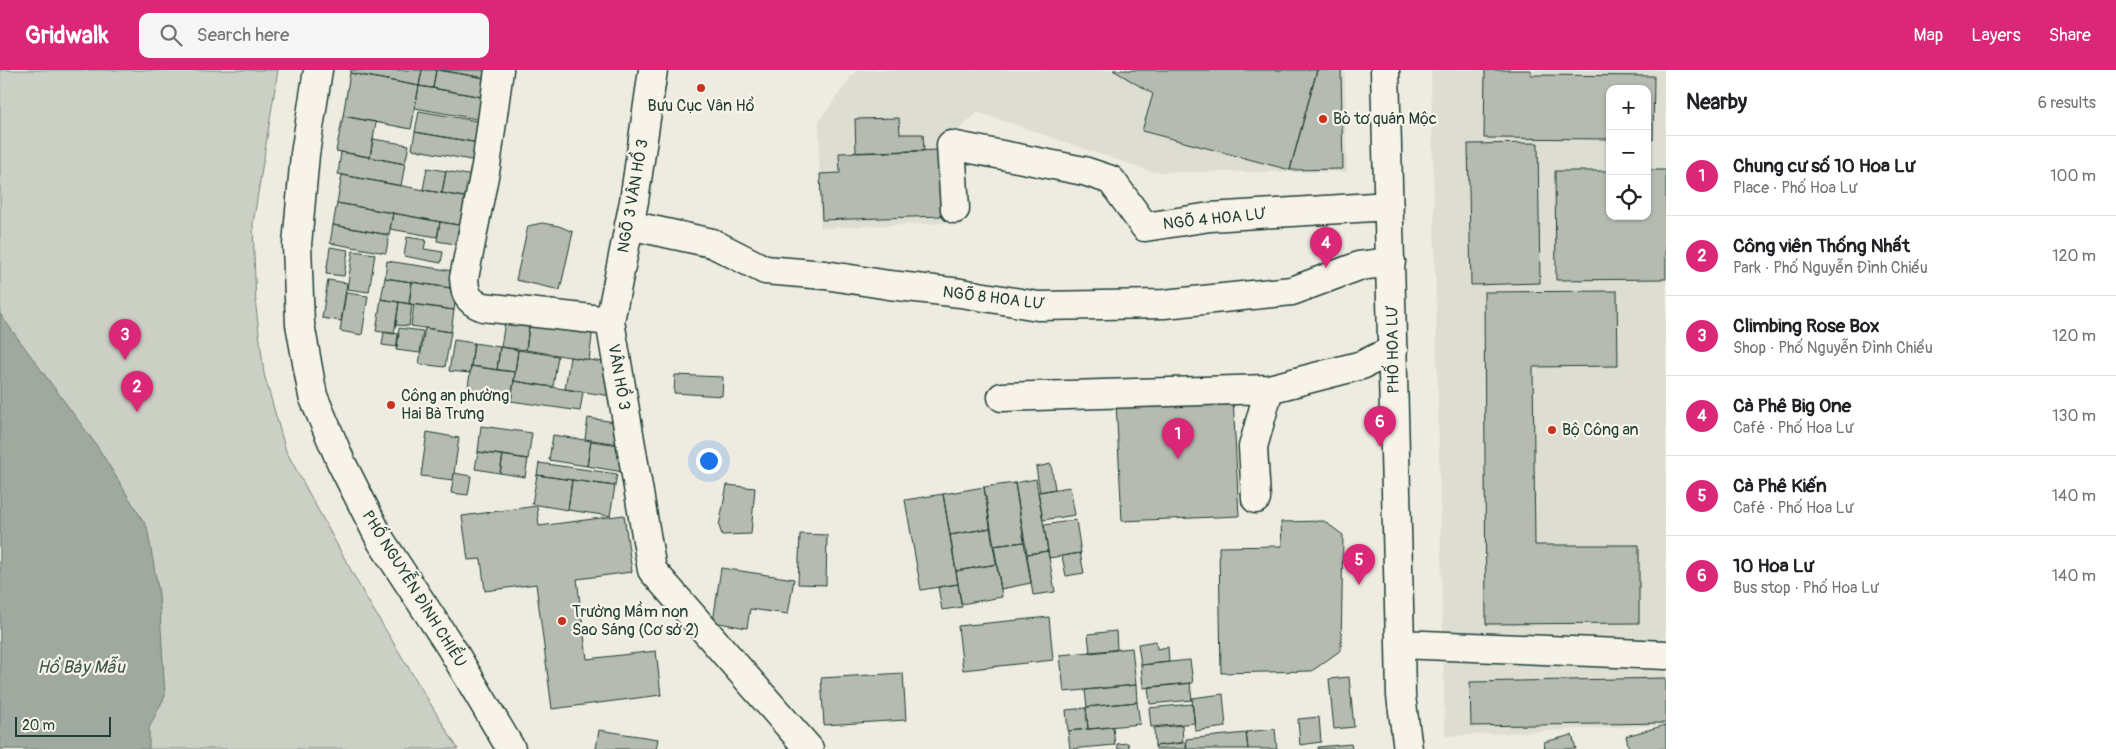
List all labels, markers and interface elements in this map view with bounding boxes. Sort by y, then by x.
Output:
search box [139,13,489,58]
text: Gridwalk [25,21,109,50]
icon: search [157,21,185,49]
text: Search here [197,23,289,47]
text: Map [1914,24,1943,47]
text: Layers [1971,24,2021,47]
text: Share [2049,24,2091,47]
marker: Bưu Cục Vân Hồ [695,82,707,94]
map controls [1606,85,1651,220]
button: + [1606,85,1651,130]
text: Nearby [1686,89,1747,116]
text: 6 results [2038,93,2096,113]
place label: Bưu Cục Vân Hồ [648,96,755,116]
place label: Bò tơ quán Mộc [1333,109,1437,129]
marker: Bò tơ quán Mộc [1317,113,1329,125]
button: − [1606,130,1651,175]
street label: NGÕ 3 VÂN HỒ 3 [610,137,653,254]
text: Chung cư số 10 Hoa Lư [1733,154,1915,178]
text: 1 [1699,166,1705,186]
text: 100 m [2050,166,2096,186]
button: locate [1606,175,1651,220]
text: Place · Phố Hoa Lư [1733,178,1857,198]
street label: NGÕ 4 HOA LƯ [1162,204,1267,234]
pin: 4 [1310,227,1342,268]
text: Công viên Thống Nhất [1733,234,1910,258]
text: 2 [1698,246,1706,266]
text: 120 m [2052,246,2096,266]
text: Park · Phố Nguyễn Đình Chiểu [1733,258,1928,278]
street label: NGÕ 8 HOA LƯ [942,282,1046,314]
street label: PHỐ HOA LƯ [1379,305,1404,394]
text: Climbing Rose Box [1733,314,1879,338]
pin: 3 [109,319,141,360]
text: 3 [1698,326,1706,346]
text: 120 m [2052,326,2096,346]
text: Shop · Phố Nguyễn Đình Chiểu [1733,338,1933,358]
street label: VÂN HỒ 3 [603,342,638,412]
pin: 2 [121,371,153,412]
place label: Công an phường Hai Bà Trưng [401,386,509,424]
text: Cà Phê Big One [1733,394,1851,418]
marker: Công an phường Hai Bà Trưng [385,399,397,411]
pin: 6 [1364,406,1396,447]
text: 4 [1697,406,1707,426]
text: 130 m [2052,406,2096,426]
pin: 1 [1162,418,1194,459]
text: Café · Phố Hoa Lư [1733,418,1853,438]
place label: Bộ Công an [1562,420,1639,440]
marker: Bộ Công an [1546,424,1558,436]
your location [696,448,722,474]
text: Cà Phê Kiến [1733,474,1827,498]
text: 5 [1698,486,1706,506]
text: 140 m [2052,486,2096,506]
text: Café · Phố Hoa Lư [1733,498,1853,518]
street label: PHỐ NGUYỄN ĐÌNH CHIỂU [357,505,473,671]
pin: 5 [1343,544,1375,585]
text: 10 Hoa Lư [1733,554,1813,578]
text: 6 [1697,566,1707,586]
text: 140 m [2052,566,2096,586]
text: Bus stop · Phố Hoa Lư [1733,578,1878,598]
place label: Trường Mầm non Sao Sáng (Cơ sở 2) [572,601,700,640]
marker: Trường Mầm non Sao Sáng (Cơ sở 2) [556,615,568,627]
water label: Hồ Bảy Mẫu [37,656,126,679]
scale bar [15,714,111,737]
text: 20 m [22,717,55,734]

